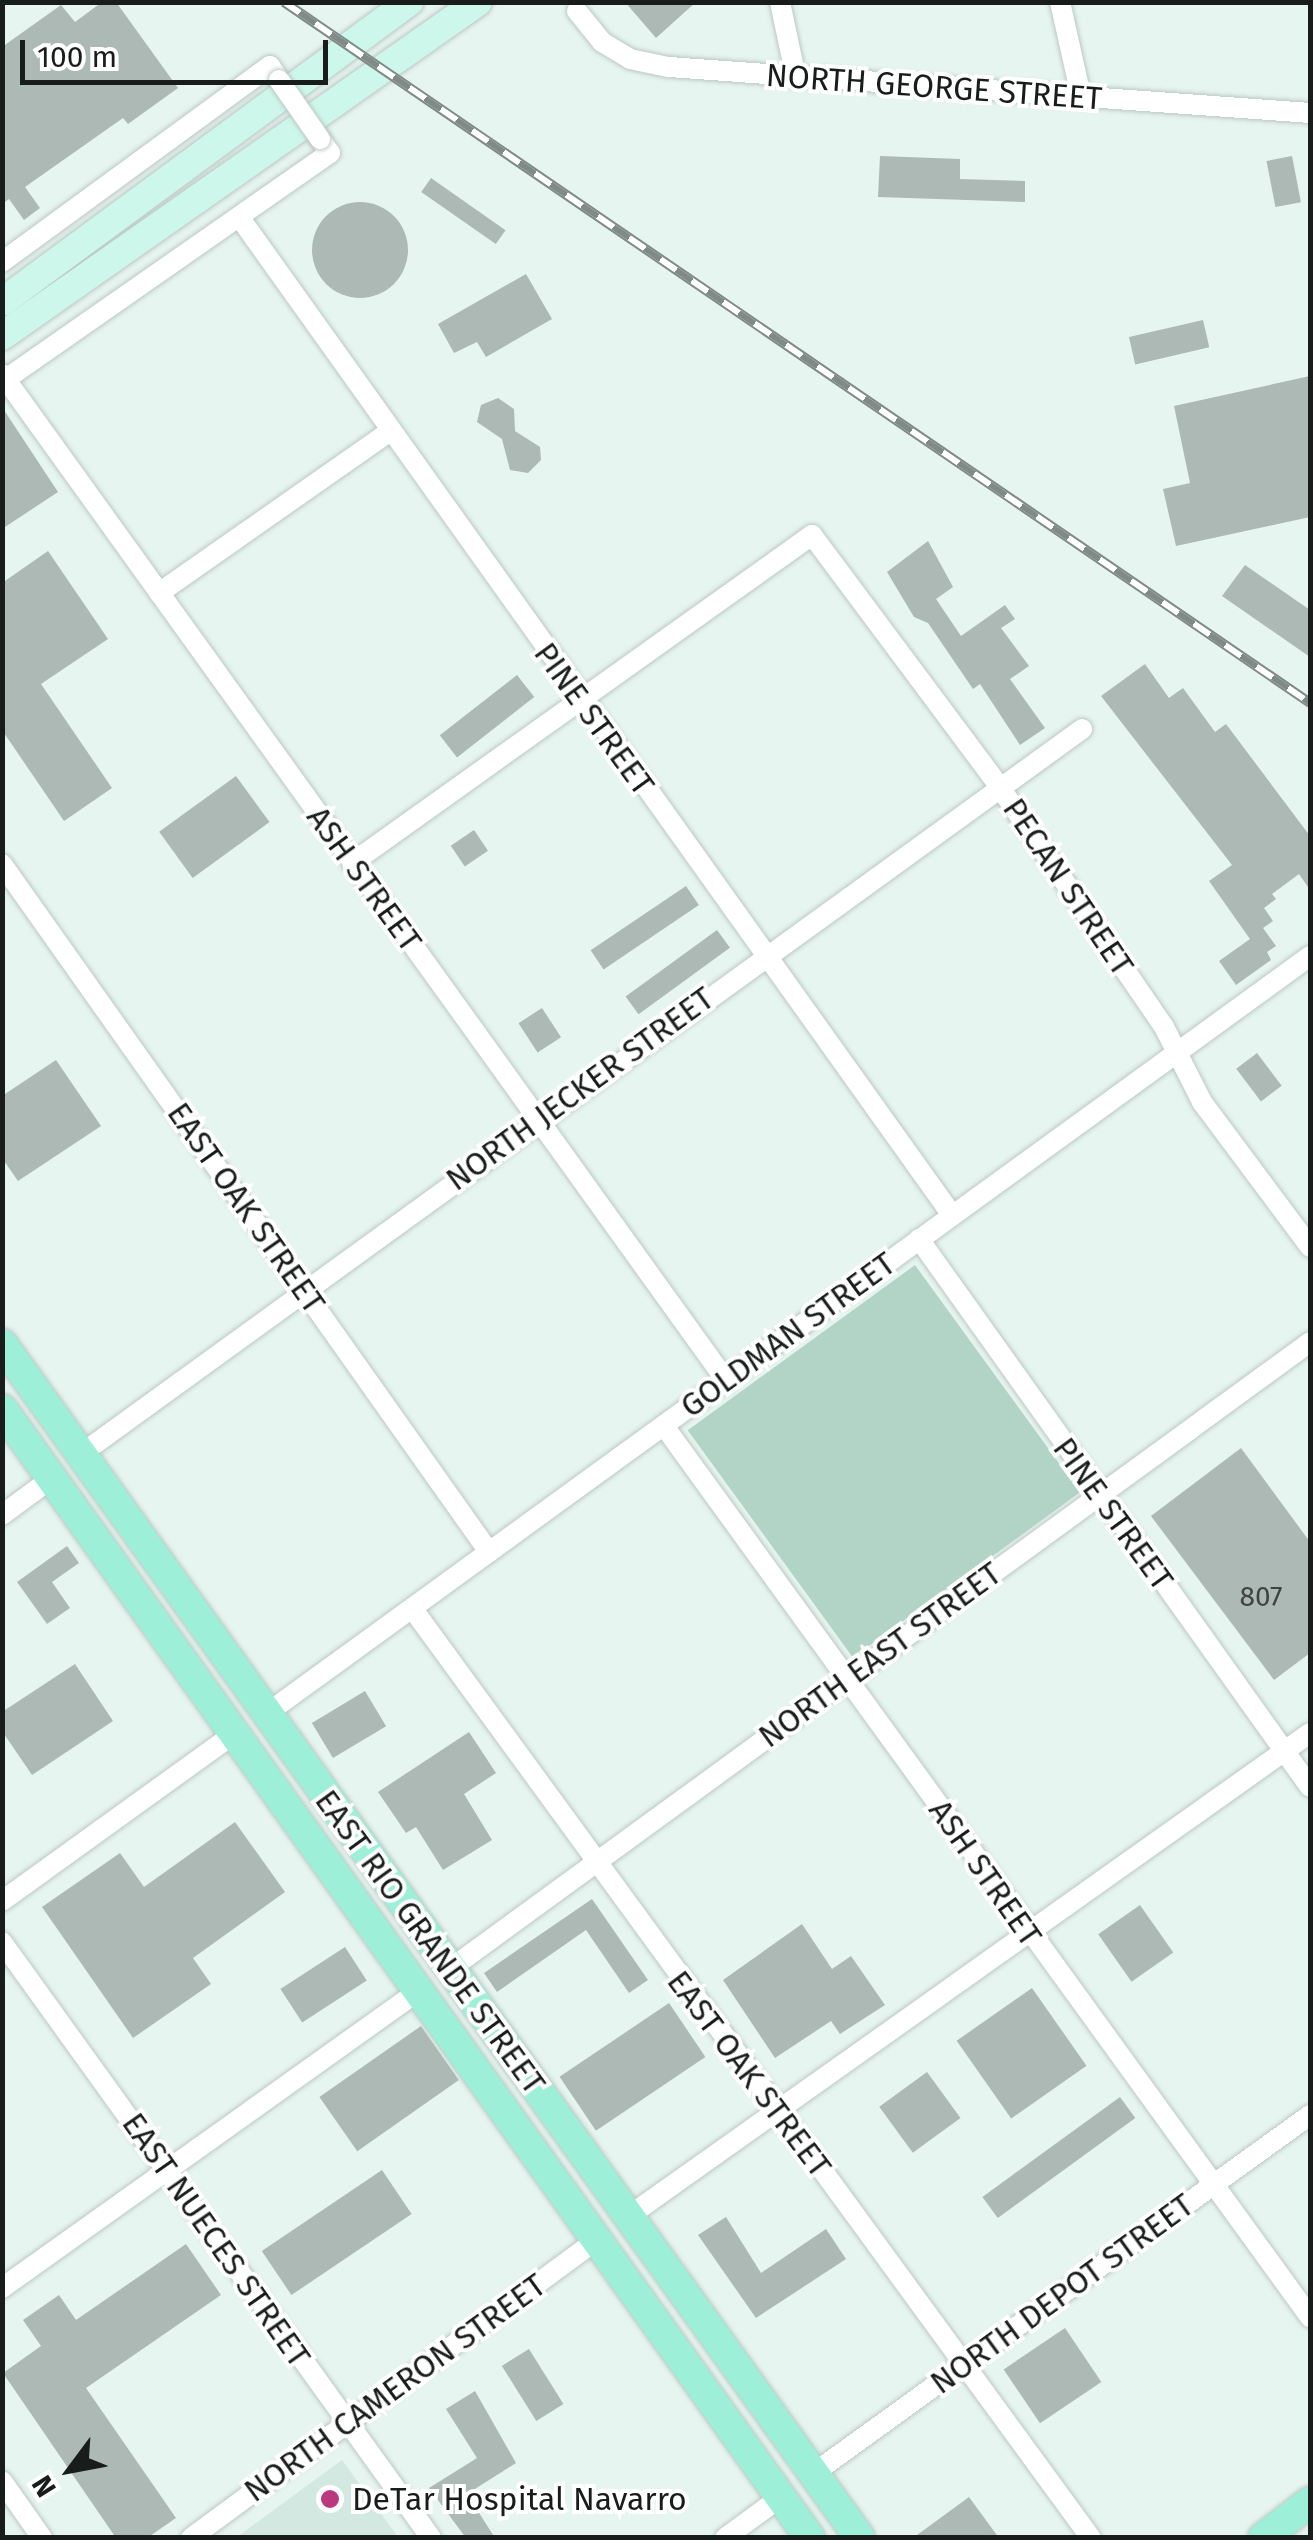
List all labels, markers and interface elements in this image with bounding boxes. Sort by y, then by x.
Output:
scale bar [25,20,332,82]
text: 100 m [37,39,117,75]
street label: NORTH GEORGE STREET [765,56,1103,118]
street label: PINE STREET [526,635,662,803]
street label: PECAN STREET [995,791,1141,983]
street label: ASH STREET [299,799,429,959]
street label: NORTH JECKER STREET [439,979,721,1199]
street label: EAST OAK STREET [159,1095,333,1321]
street label: GOLDMAN STREET [673,1244,903,1426]
street label: PINE STREET [1045,1430,1181,1598]
street label: NORTH EAST STREET [751,1554,1009,1756]
house number: 807 [1240,1580,1282,1614]
street label: EAST RIO GRANDE STREET [307,1783,553,2101]
street label: ASH STREET [921,1793,1049,1953]
street label: EAST OAK STREET [659,1963,839,2185]
street label: EAST NUECES STREET [114,2106,318,2374]
street label: NORTH DEPOT STREET [923,2186,1201,2402]
street label: NORTH CAMERON STREET [237,2266,553,2510]
north arrow [20,2420,120,2520]
text: N [25,2470,63,2503]
place label: DeTar Hospital Navarro [352,2480,687,2518]
marker: DeTar Hospital Navarro [317,2486,343,2512]

